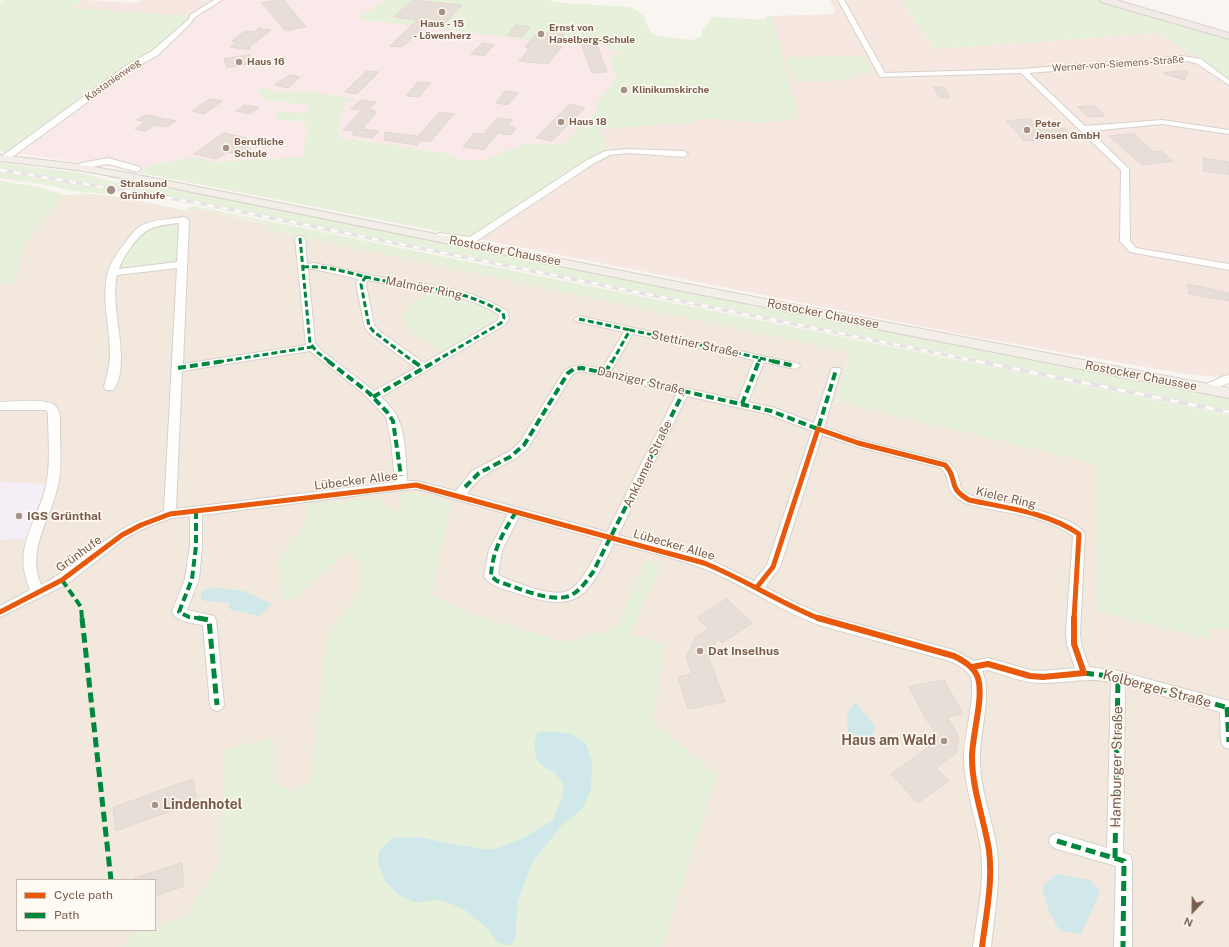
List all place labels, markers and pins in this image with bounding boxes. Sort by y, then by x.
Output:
marker: Haus - 15 - Löwenherz [437,7,447,17]
place label: Haus - 15 - Löwenherz [413,18,471,42]
place label: Ernst von Haselberg-Schule [549,22,635,46]
marker: Ernst von Haselberg-Schule [536,29,546,39]
place label: Haus 16 [247,56,285,68]
marker: Haus 16 [234,57,244,67]
place label: Klinikumskirche [632,84,709,96]
marker: Klinikumskirche [619,85,629,95]
place label: Haus 18 [569,116,607,128]
marker: Haus 18 [556,117,566,127]
place label: Peter Jensen GmbH [1035,118,1100,142]
marker: Peter Jensen GmbH [1022,125,1032,135]
place label: Berufliche Schule [234,136,284,160]
marker: Berufliche Schule [221,143,231,153]
place label: Stralsund Grünhufe [120,178,167,202]
marker: Stralsund Grünhufe [105,184,117,196]
place label: IGS Grünthal [27,509,102,523]
marker: IGS Grünthal [14,511,24,521]
place label: Dat Inselhus [708,644,779,658]
marker: Dat Inselhus [695,646,705,656]
place label: Haus am Wald [841,733,936,749]
marker: Haus am Wald [939,736,949,746]
place label: Lindenhotel [163,797,242,813]
marker: Lindenhotel [150,800,160,810]

